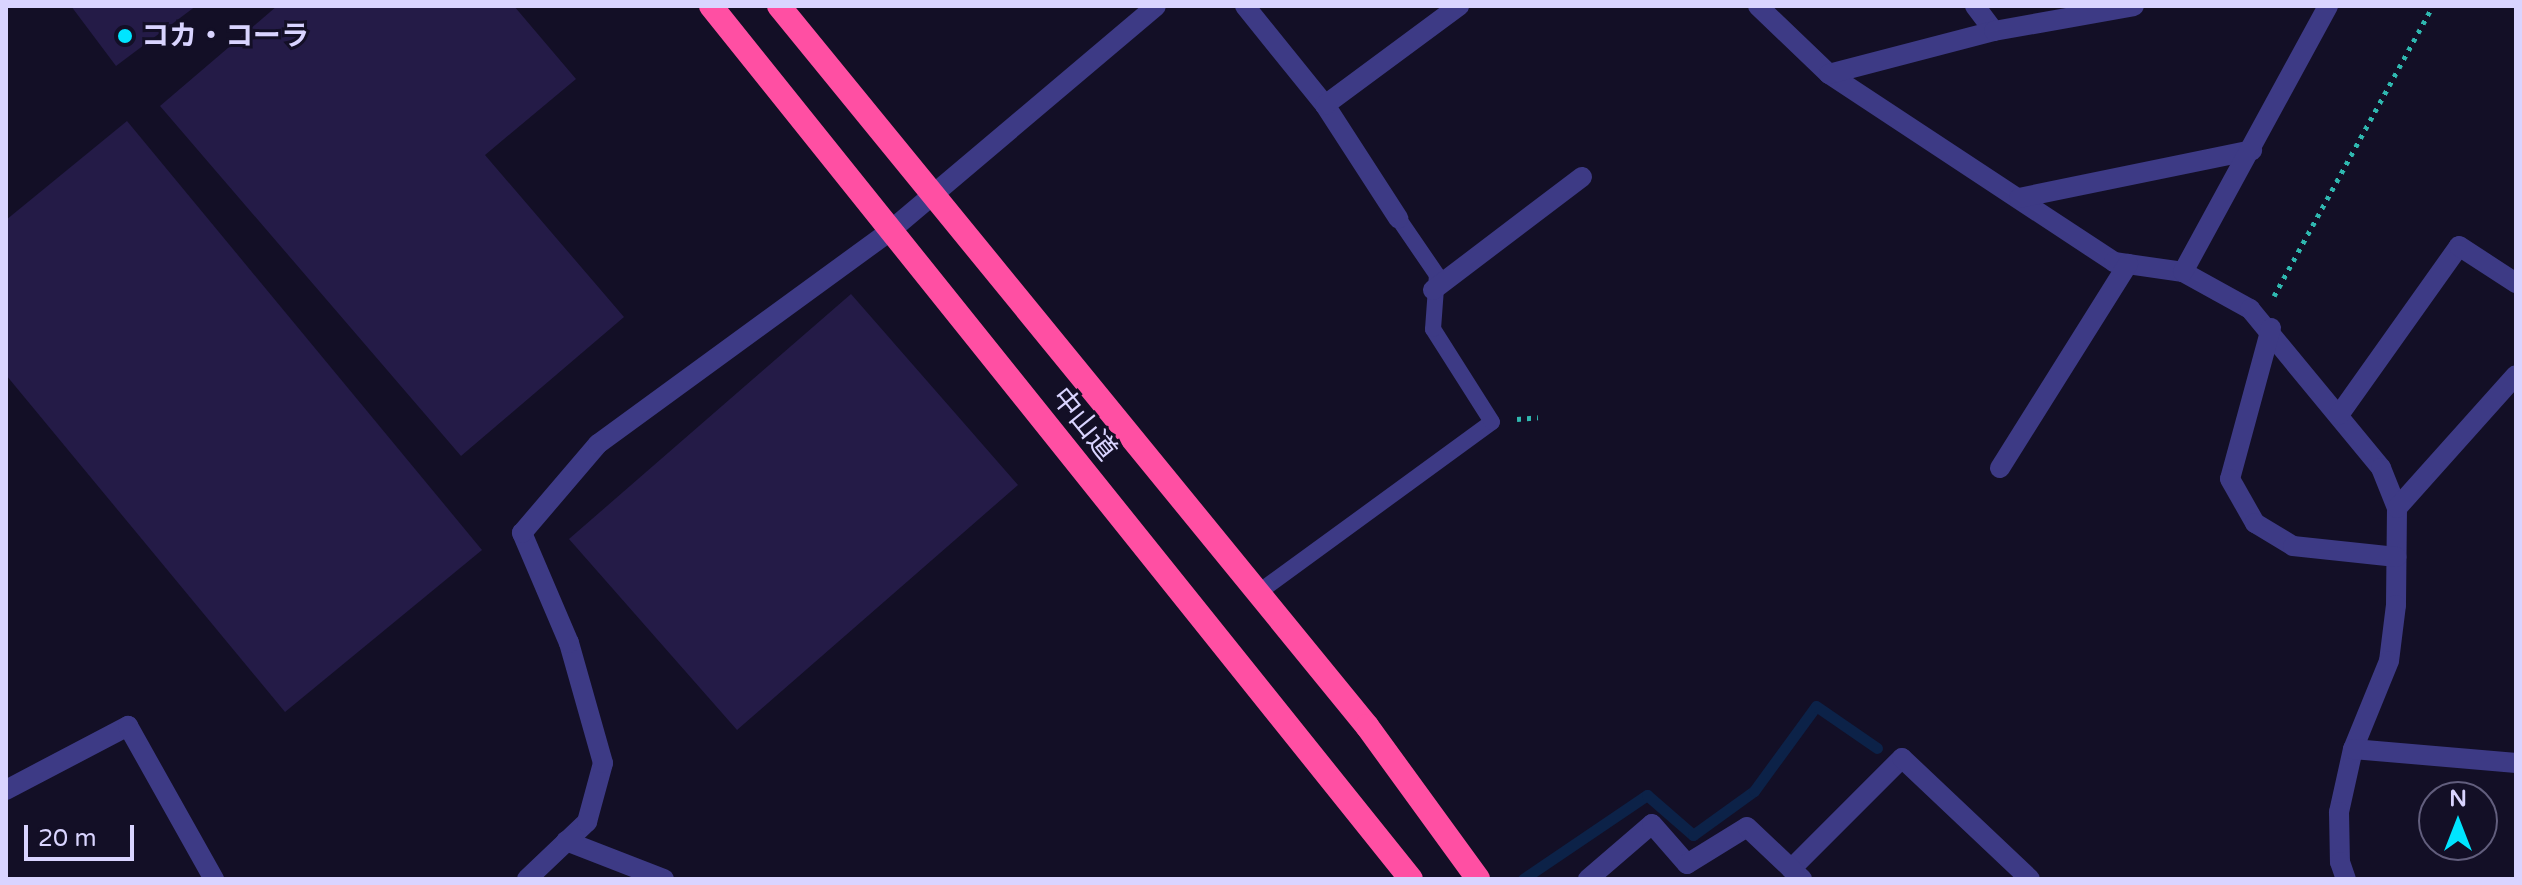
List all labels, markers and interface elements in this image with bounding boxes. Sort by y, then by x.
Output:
place label: コカ・コーラ [141,19,309,53]
marker: コカ・コーラ [116,27,134,45]
street label: 中山道 [1045,381,1123,467]
north arrow [2418,781,2498,861]
text: N [2449,786,2467,812]
scale bar [28,809,138,859]
text: 20 m [38,824,96,853]

